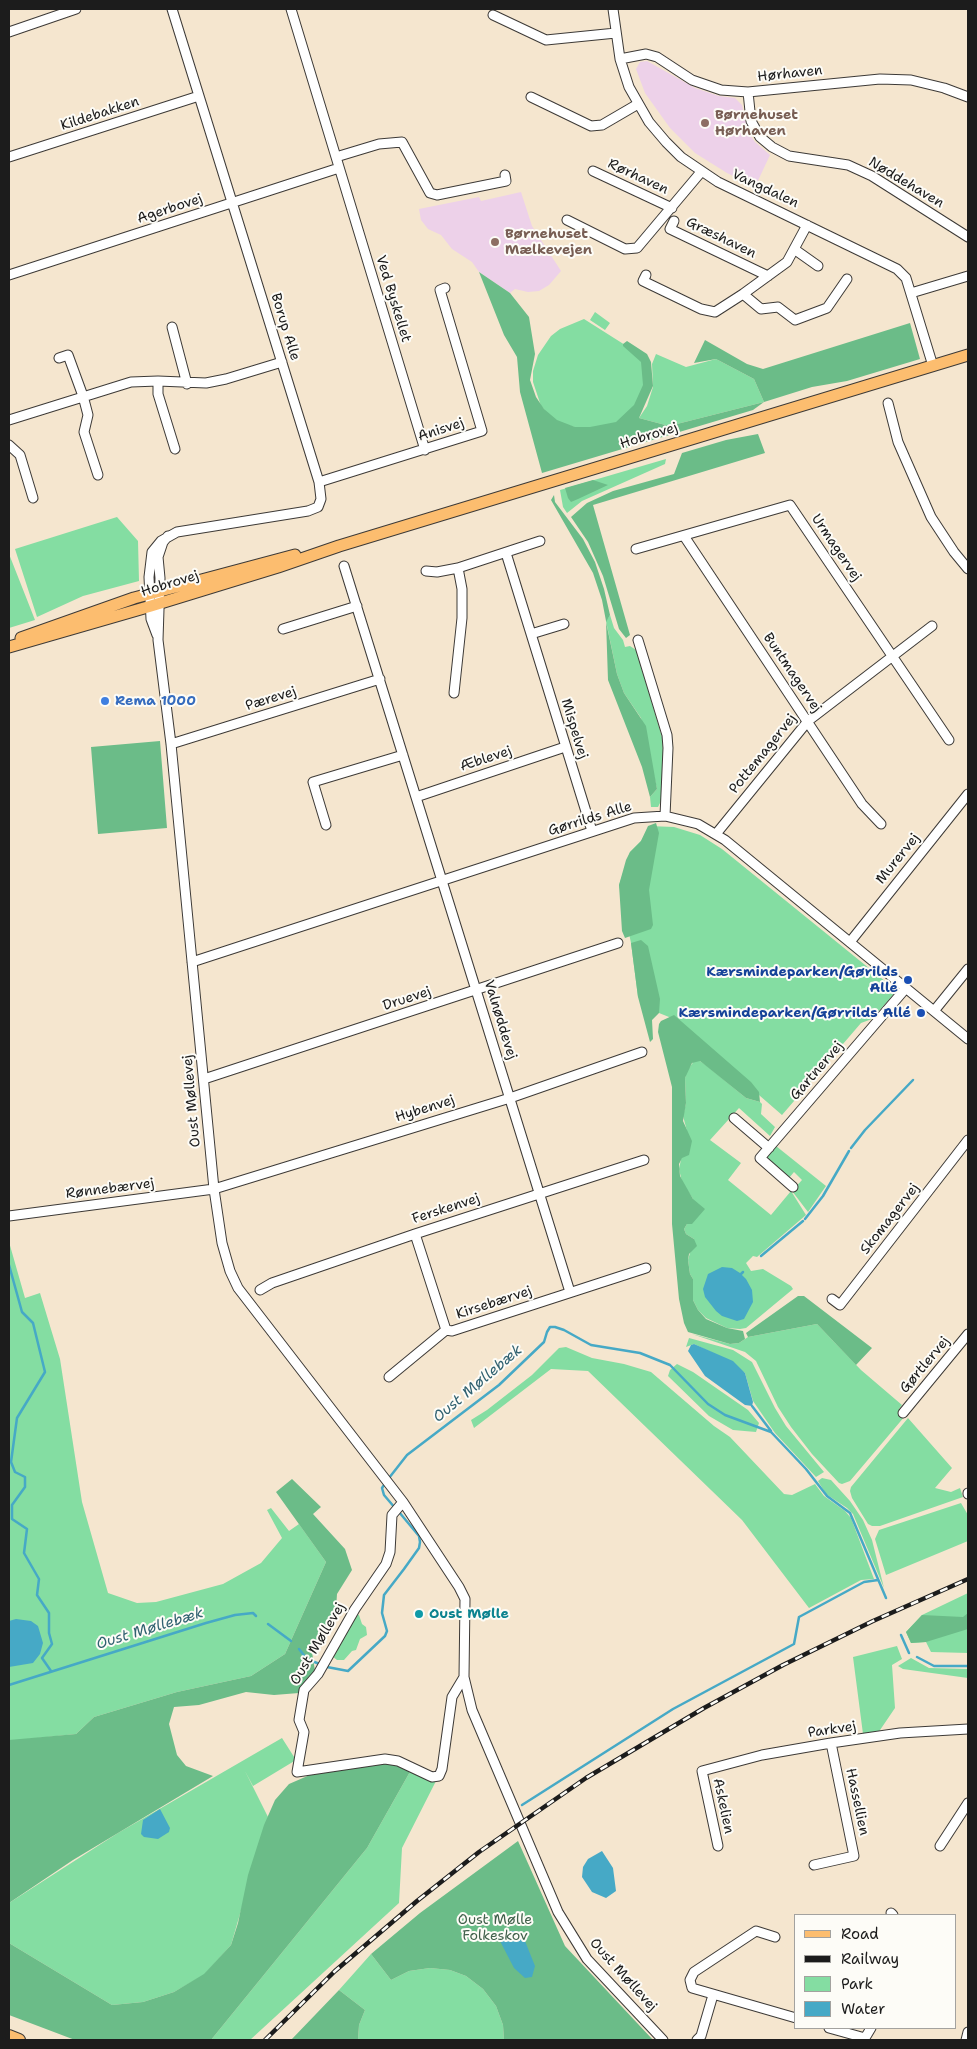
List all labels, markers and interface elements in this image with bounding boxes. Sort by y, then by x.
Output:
street label: Hørhaven [757,62,823,86]
street label: Kildebakken [59,93,141,135]
place label: Børnehuset Hørhaven [715,107,798,140]
marker: Børnehuset Hørhaven [699,117,711,129]
street label: Nøddehaven [865,154,947,212]
street label: Rørhaven [605,156,671,198]
street label: Vangdalen [729,166,801,212]
street label: Agerbovej [135,191,205,227]
street label: Græshaven [683,214,759,262]
place label: Børnehuset Mælkevejen [505,226,592,258]
marker: Børnehuset Mælkevejen [489,236,501,248]
street label: Ved Byskellet [372,253,414,345]
street label: Borup Alle [267,291,303,363]
street label: Anisvej [416,415,466,445]
street label: Hobrovej [618,419,680,453]
street label: Urmagervej [807,511,865,585]
street label: Hobrovej [139,567,201,601]
street label: Buntmagervej [759,630,825,716]
street label: Pærevej [244,683,298,715]
place label: Rema 1000 [115,693,196,709]
marker: Rema 1000 [99,695,111,707]
street label: Mispelvej [557,697,591,761]
street label: Pottemagervej [726,711,800,797]
street label: Æblevej [458,743,514,775]
street label: Gørrilds Alle [546,798,634,840]
street label: Murervej [873,830,923,888]
place label: Kærsmindeparken/Gørilds Allé [706,964,898,996]
marker: Kærsmindeparken/Gørilds Allé [902,974,914,986]
street label: Valnøddevej [480,978,520,1062]
street label: Druevej [381,983,433,1015]
place label: Kærsmindeparken/Gørrilds Allé [678,1005,911,1021]
marker: Kærsmindeparken/Gørrilds Allé [915,1007,927,1019]
street label: Gartnervej [787,1038,847,1104]
street label: Oust Møllevej [180,1054,204,1148]
street label: Hybenvej [393,1092,457,1126]
street label: Rønnebærvej [65,1175,155,1203]
street label: Skomagervej [857,1180,923,1258]
street label: Ferskenvej [410,1190,482,1228]
street label: Kirsebærvej [454,1283,534,1323]
street label: Gørtlervej [897,1333,953,1397]
water label: Oust Møllebæk [430,1341,526,1427]
street label: Oust Møllevej [287,1600,349,1688]
water label: Oust Møllebæk [94,1604,206,1654]
place label: Oust Mølle [429,1606,509,1622]
marker: Oust Mølle [413,1608,425,1620]
street label: Parkvej [807,1718,857,1742]
street label: Hassellien [842,1767,872,1837]
street label: Askelien [709,1777,737,1835]
park label: Oust Mølle Folkeskov [458,1912,532,1944]
legend [794,1914,957,2029]
text: Road [841,1924,879,1944]
street label: Oust Møllevej [586,1935,660,2015]
text: Railway [841,1949,899,1969]
text: Park [841,1974,873,1994]
text: Water [841,1999,885,2019]

